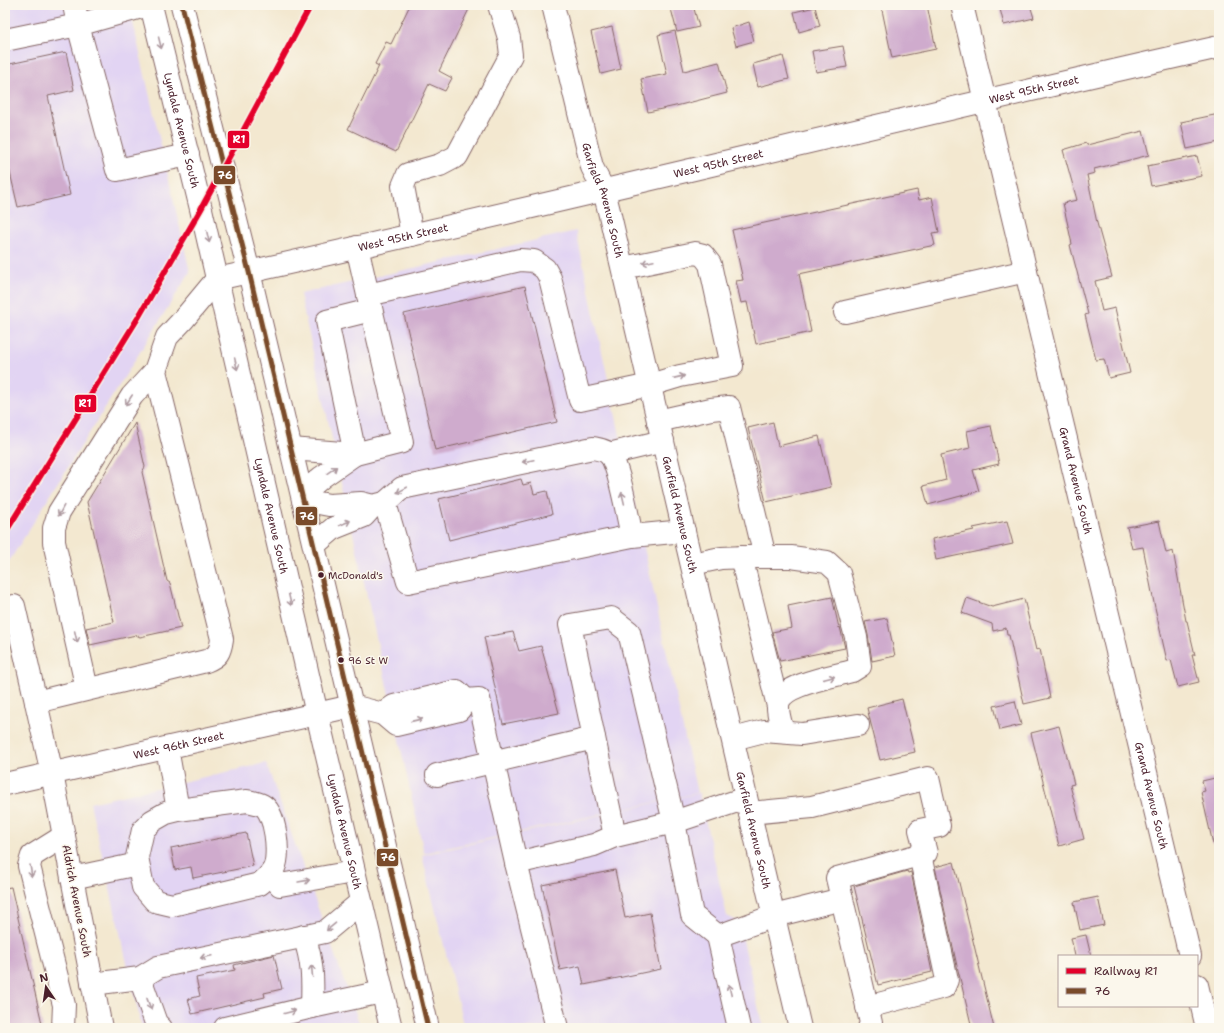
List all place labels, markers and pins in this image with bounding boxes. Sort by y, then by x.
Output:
place label: McDonald's [328,569,383,582]
marker: McDonald's [316,570,326,580]
place label: 96 St W [348,654,388,667]
marker: 96 St W [336,655,346,665]

